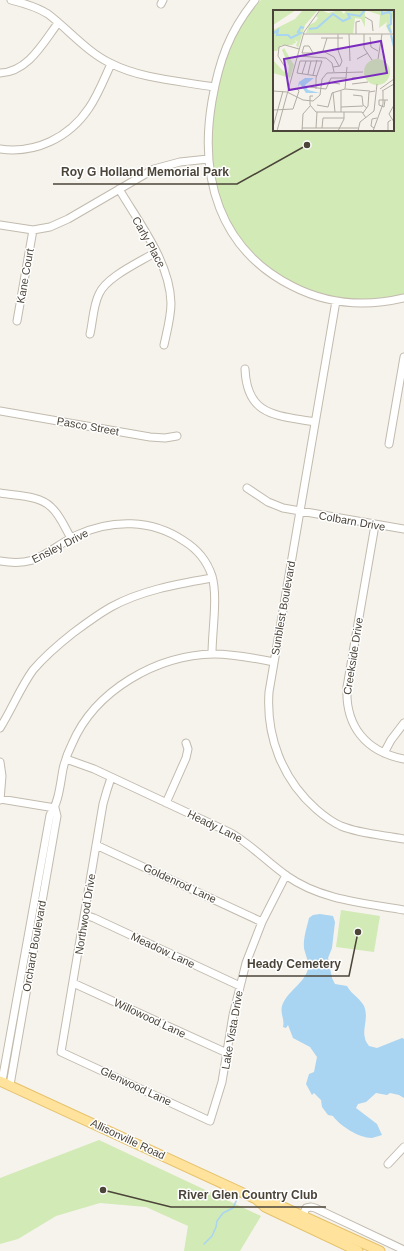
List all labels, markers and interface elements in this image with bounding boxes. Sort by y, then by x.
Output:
inset map [273,10,394,131]
callout: Roy G Holland Memorial Park [53,160,237,184]
text: Roy G Holland Memorial Park [61,165,229,179]
street label: Carly Place [130,214,168,270]
street label: Kane Court [14,248,36,304]
street label: Pasco Street [56,415,120,437]
street label: Colbarn Drive [318,509,386,533]
street label: Ensley Drive [30,527,90,565]
street label: Sunblest Boulevard [269,560,297,656]
street label: Creekside Drive [341,616,365,696]
street label: Heady Lane [186,808,244,844]
street label: Goldenrod Lane [142,861,218,905]
street label: Northwood Drive [73,873,97,955]
street label: Orchard Boulevard [20,899,48,993]
street label: Meadow Lane [129,930,197,970]
callout: Heady Cemetery [239,952,349,976]
text: Heady Cemetery [247,957,341,971]
street label: Lake Vista Drive [219,990,245,1070]
street label: Willowood Lane [112,996,188,1040]
street label: Glenwood Lane [99,1064,173,1108]
street label: Allisonville Road [89,1117,167,1161]
callout: River Glen Country Club [171,1183,326,1207]
text: River Glen Country Club [178,1188,318,1202]

